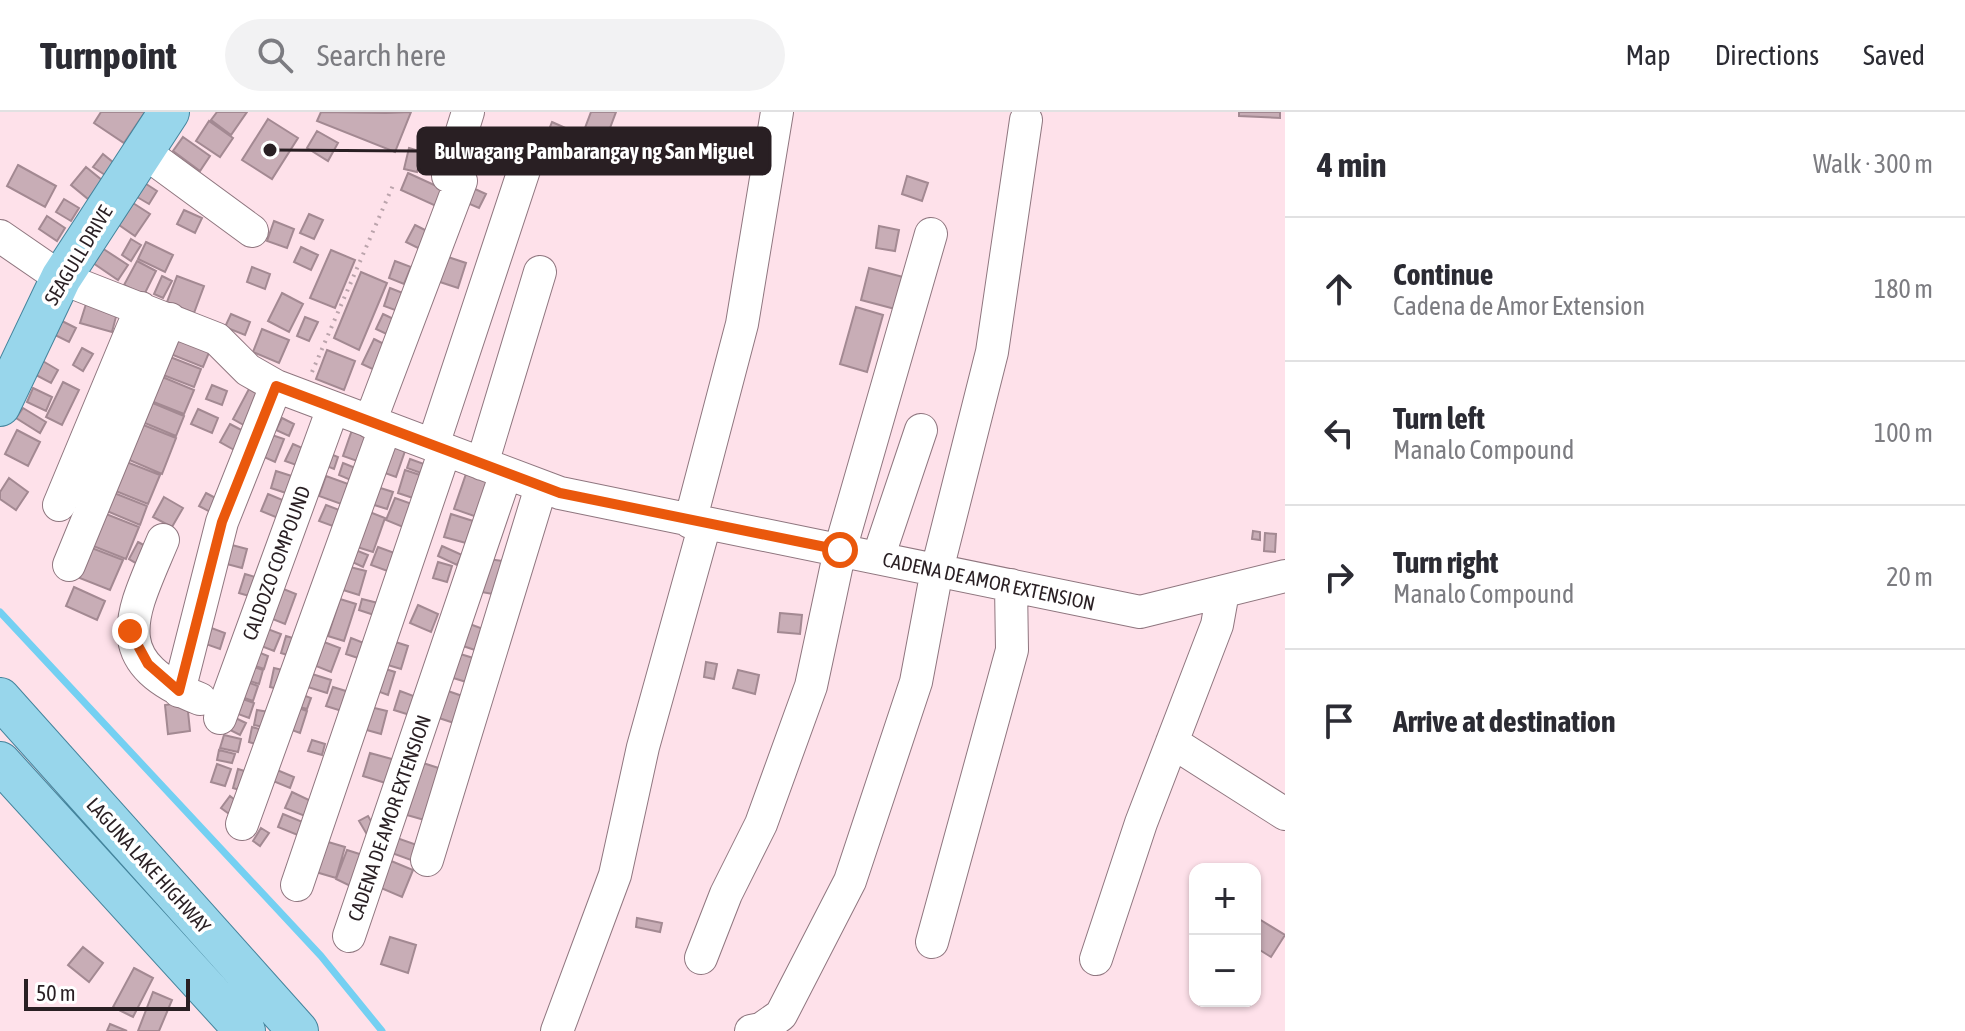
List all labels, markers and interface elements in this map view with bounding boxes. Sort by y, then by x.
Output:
search box [225,19,785,91]
icon: search [253,33,297,77]
text: Turnpoint [40,34,177,77]
text: Search here [317,38,446,72]
text: Map [1626,39,1671,71]
text: Directions [1715,39,1819,71]
text: Saved [1863,39,1925,71]
callout: Bulwagang Pambarangay ng San Miguel [418,128,770,174]
text: Bulwagang Pambarangay ng San Miguel [434,138,755,164]
text: 4 min [1317,145,1386,184]
text: Walk · 300 m [1813,149,1933,179]
street label: SEAGULL DRIVE [39,201,117,309]
text: Continue [1393,257,1493,291]
icon: ahead [1317,267,1361,311]
text: 180 m [1874,274,1933,304]
text: Cadena de Amor Extension [1393,291,1645,321]
text: Turn left [1393,401,1485,435]
icon: left [1317,411,1361,455]
text: 100 m [1874,418,1933,448]
text: Manalo Compound [1393,435,1574,465]
street label: CALDOZO COMPOUND [237,483,315,643]
route start [822,532,858,568]
text: Turn right [1393,545,1499,579]
street label: CADENA DE AMOR EXTENSION [881,547,1097,615]
icon: right [1317,555,1361,599]
text: 20 m [1886,562,1933,592]
text: Manalo Compound [1393,579,1574,609]
route end [112,613,148,649]
icon: arrive [1317,699,1361,743]
text: Arrive at destination [1393,704,1615,738]
street label: CADENA DE AMOR EXTENSION [343,712,435,924]
street label: LAGUNA LAKE HIGHWAY [82,793,216,937]
map controls [1189,863,1261,1007]
button: + [1189,863,1261,935]
button: − [1189,935,1261,1007]
scale bar [24,975,190,1011]
text: 50 m [36,980,76,1006]

